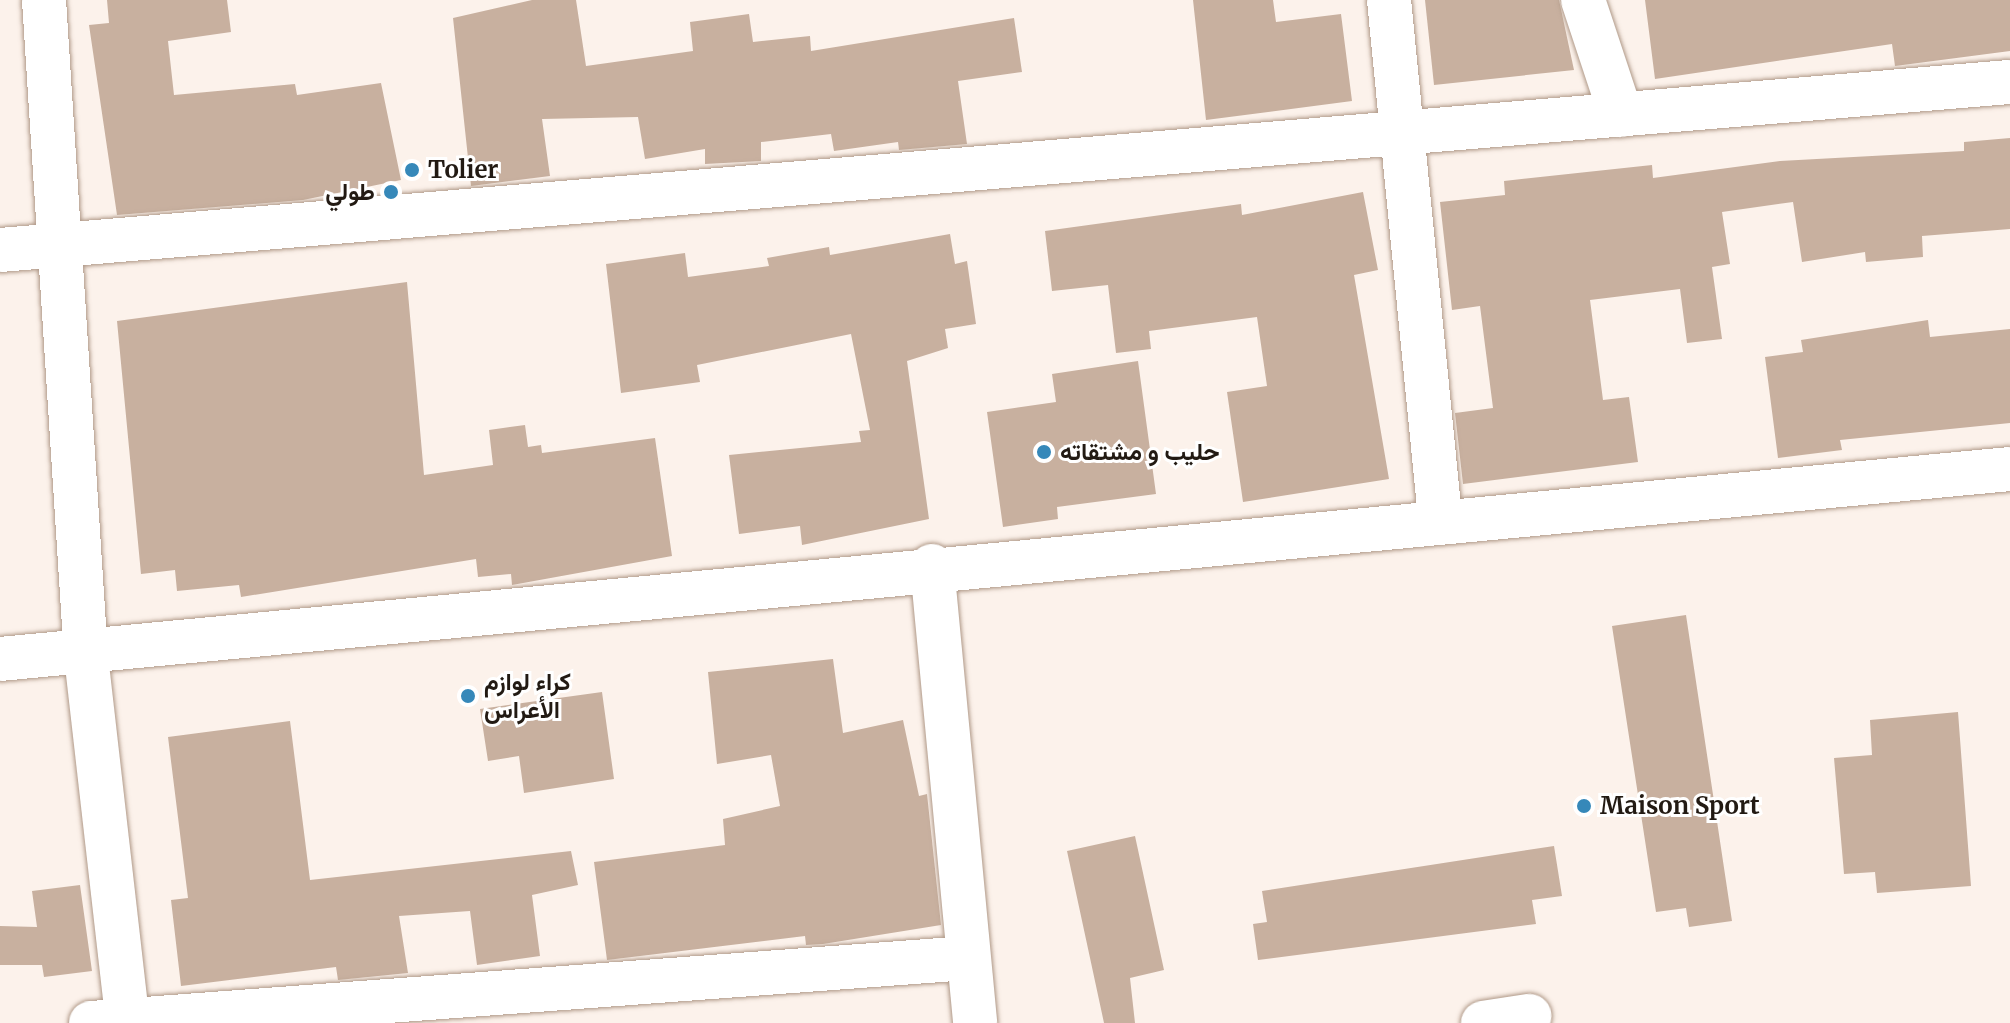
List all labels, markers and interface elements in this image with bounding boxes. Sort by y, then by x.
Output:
place label: Tolier [428,156,498,184]
marker: Tolier [403,161,421,179]
place label: طولي [325,178,375,206]
marker: طولي [382,183,400,201]
place label: حليب و مشتقاته [1060,438,1220,466]
marker: حليب و مشتقاته [1035,443,1053,461]
place label: كراء لوازم الأعراس [484,668,571,724]
marker: كراء لوازم الأعراس [459,687,477,705]
place label: Maison Sport [1600,792,1760,820]
marker: Maison Sport [1575,797,1593,815]

